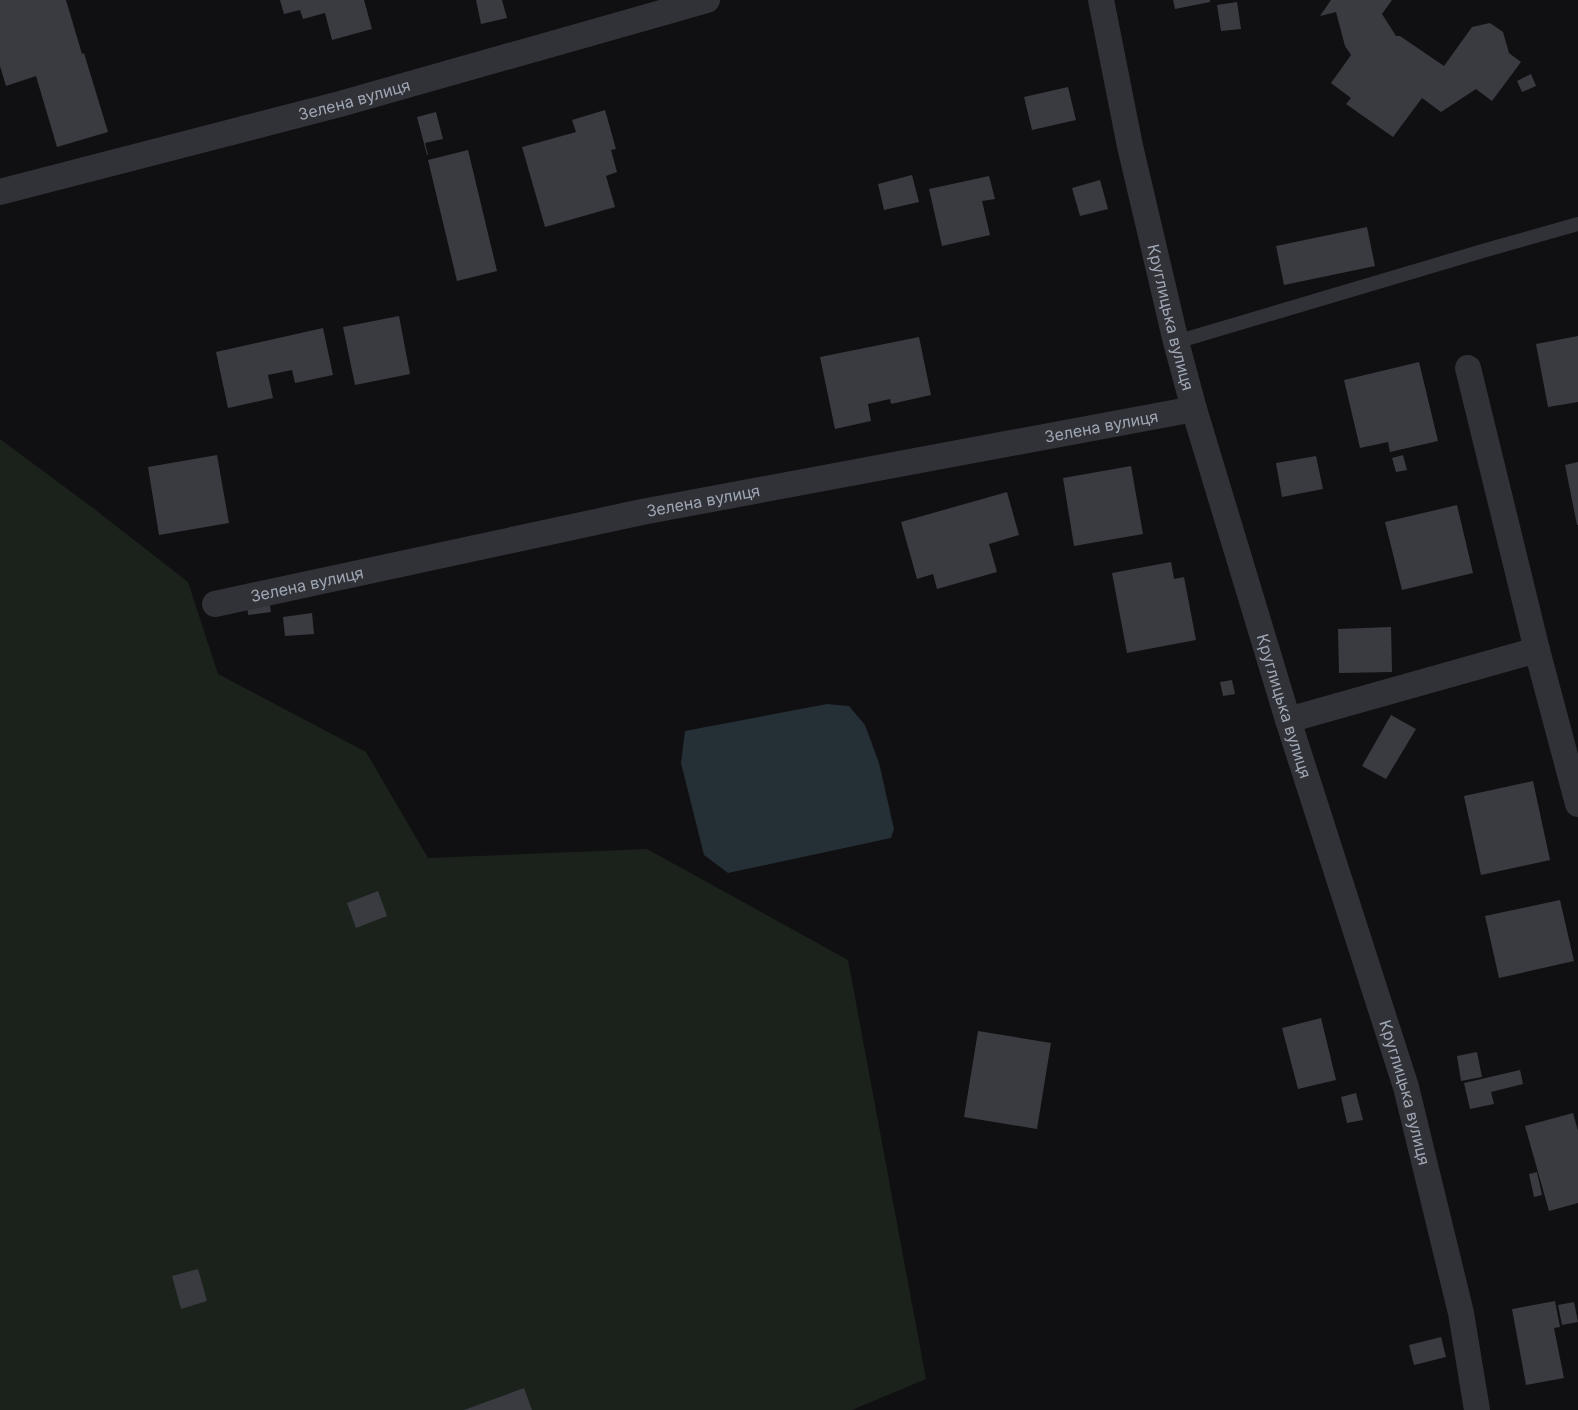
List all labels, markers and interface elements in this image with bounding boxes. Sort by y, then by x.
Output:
street label: Зелена вулиця [296,75,412,124]
street label: Круглицька вулиця [1143,242,1199,393]
street label: Зелена вулиця [1043,406,1160,447]
street label: Зелена вулиця [645,480,762,521]
street label: Зелена вулиця [249,562,365,606]
street label: Круглицька вулиця [1253,631,1316,781]
street label: Круглицька вулиця [1375,1017,1435,1167]

